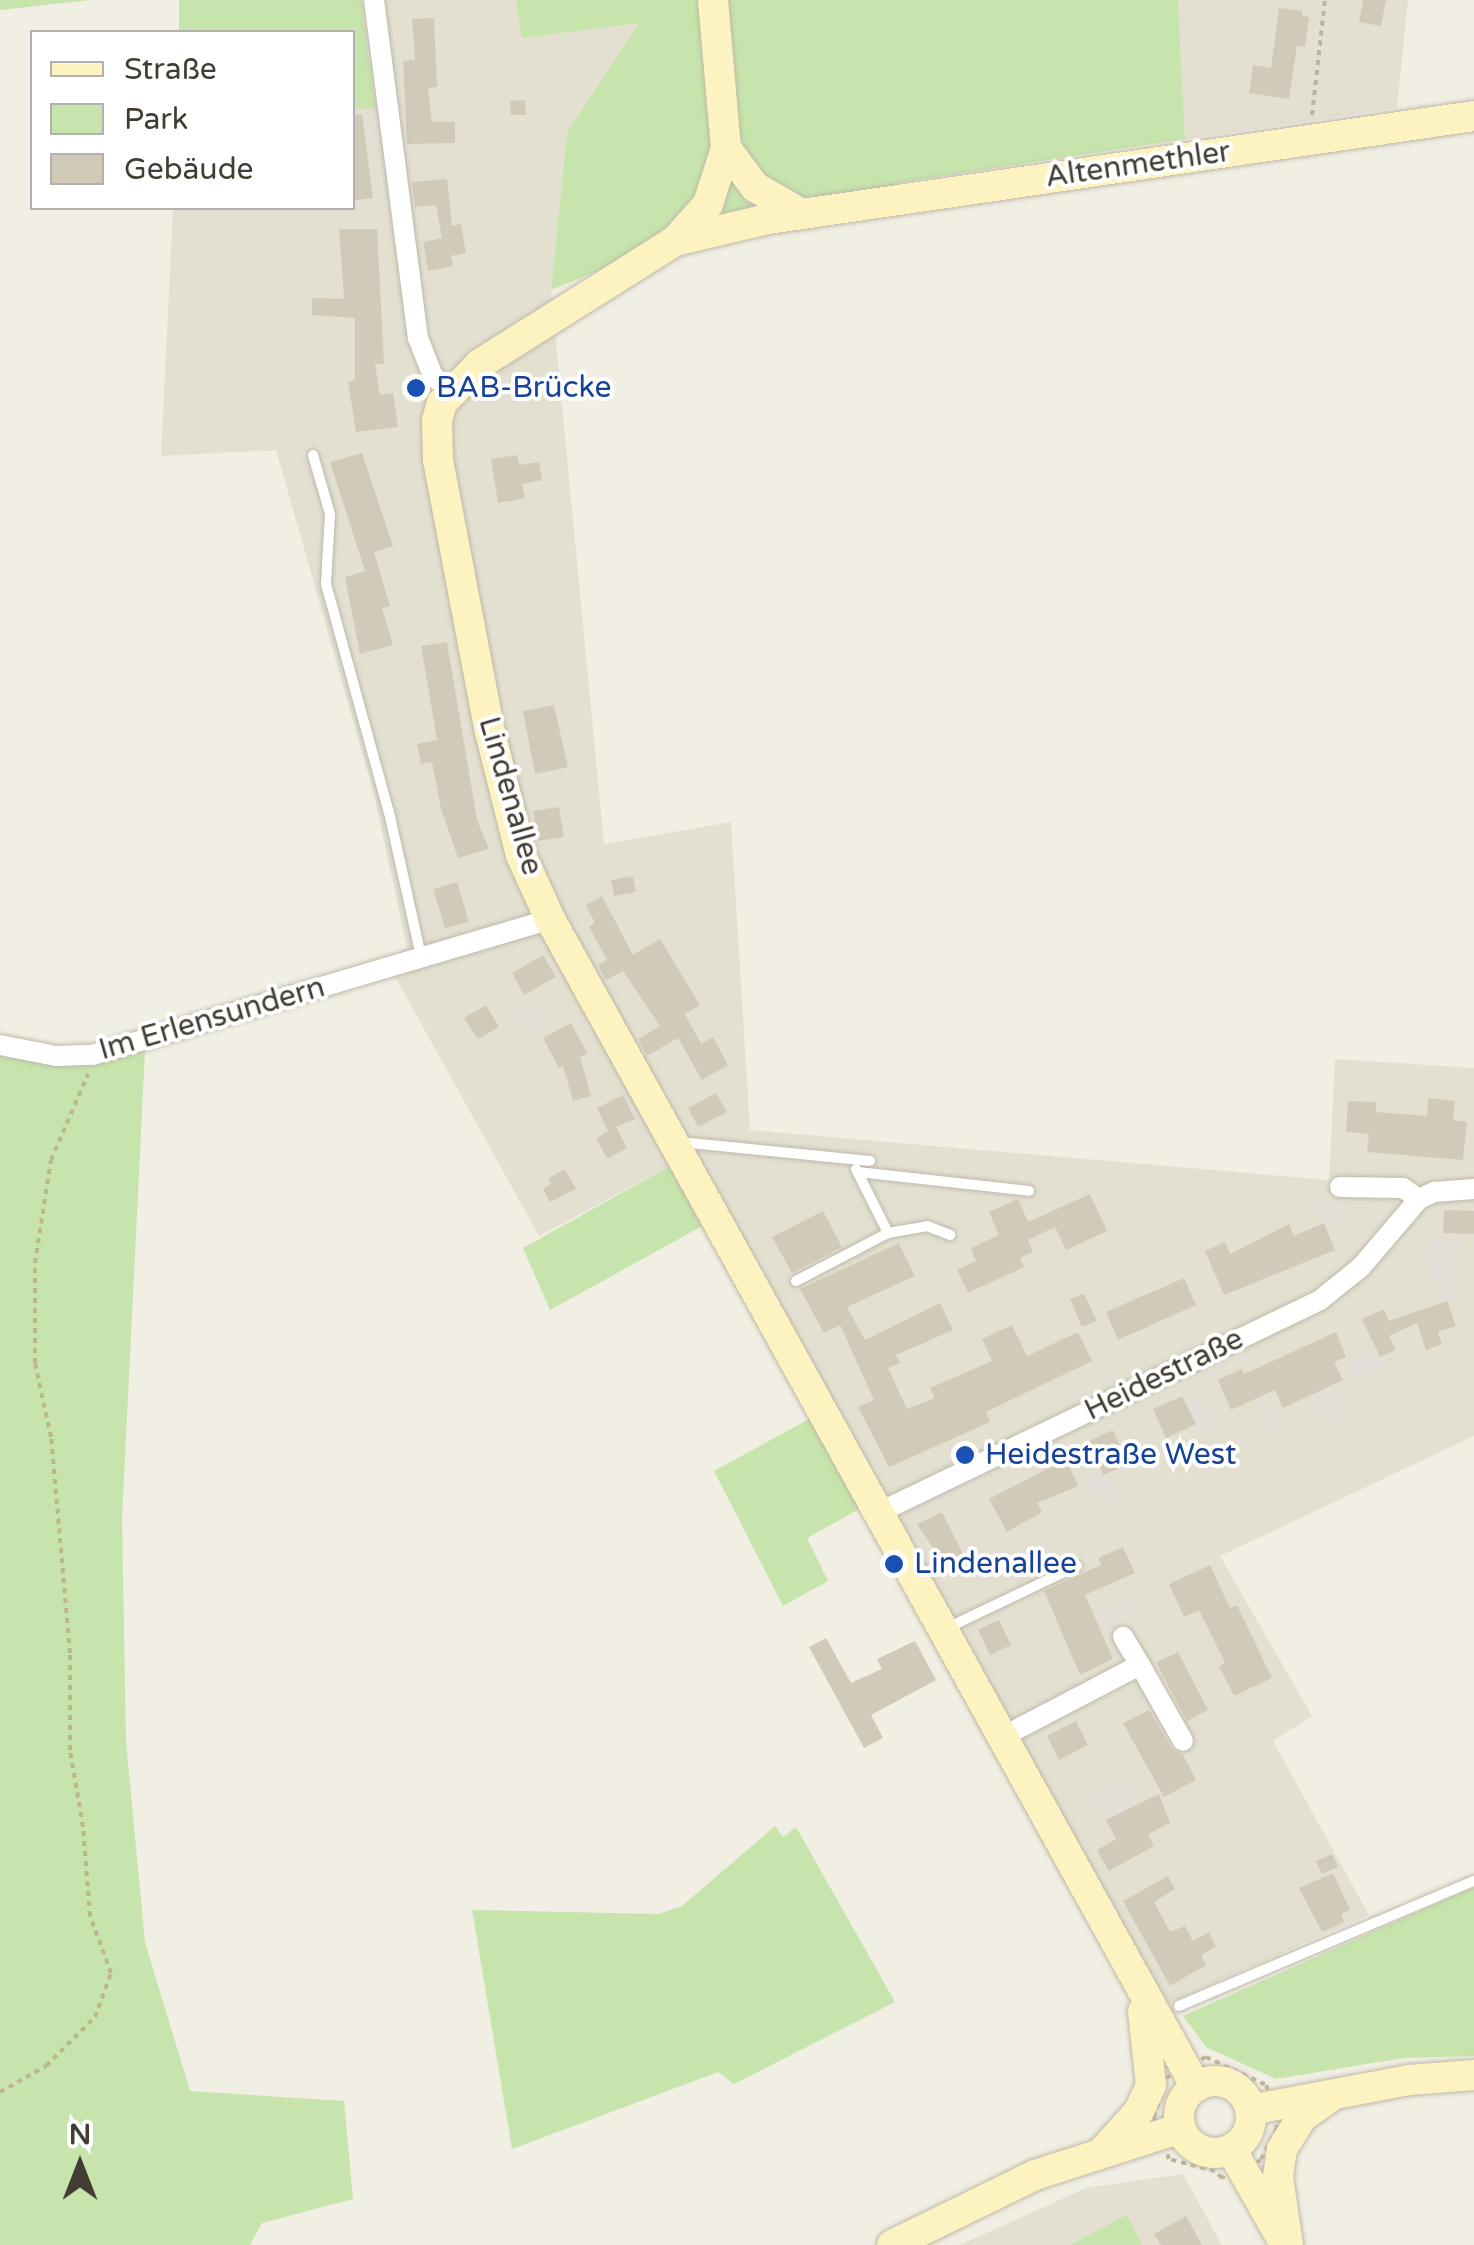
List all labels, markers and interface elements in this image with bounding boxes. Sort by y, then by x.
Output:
legend [30,30,355,210]
text: Straße [124,51,217,88]
text: Park [124,101,188,138]
street label: Altenmethler [1043,134,1233,196]
text: Gebäude [124,151,254,188]
place label: BAB-Brücke [436,370,612,406]
marker: BAB-Brücke [405,377,427,399]
street label: Lindenallee [470,713,550,879]
street label: Im Erlensundern [95,970,329,1068]
street label: Heidestraße [1079,1321,1249,1429]
place label: Heidestraße West [985,1437,1236,1473]
marker: Heidestraße West [954,1444,976,1466]
place label: Lindenallee [914,1546,1077,1582]
marker: Lindenallee [883,1553,905,1575]
north arrow [30,2115,130,2215]
text: N [69,2118,91,2152]

